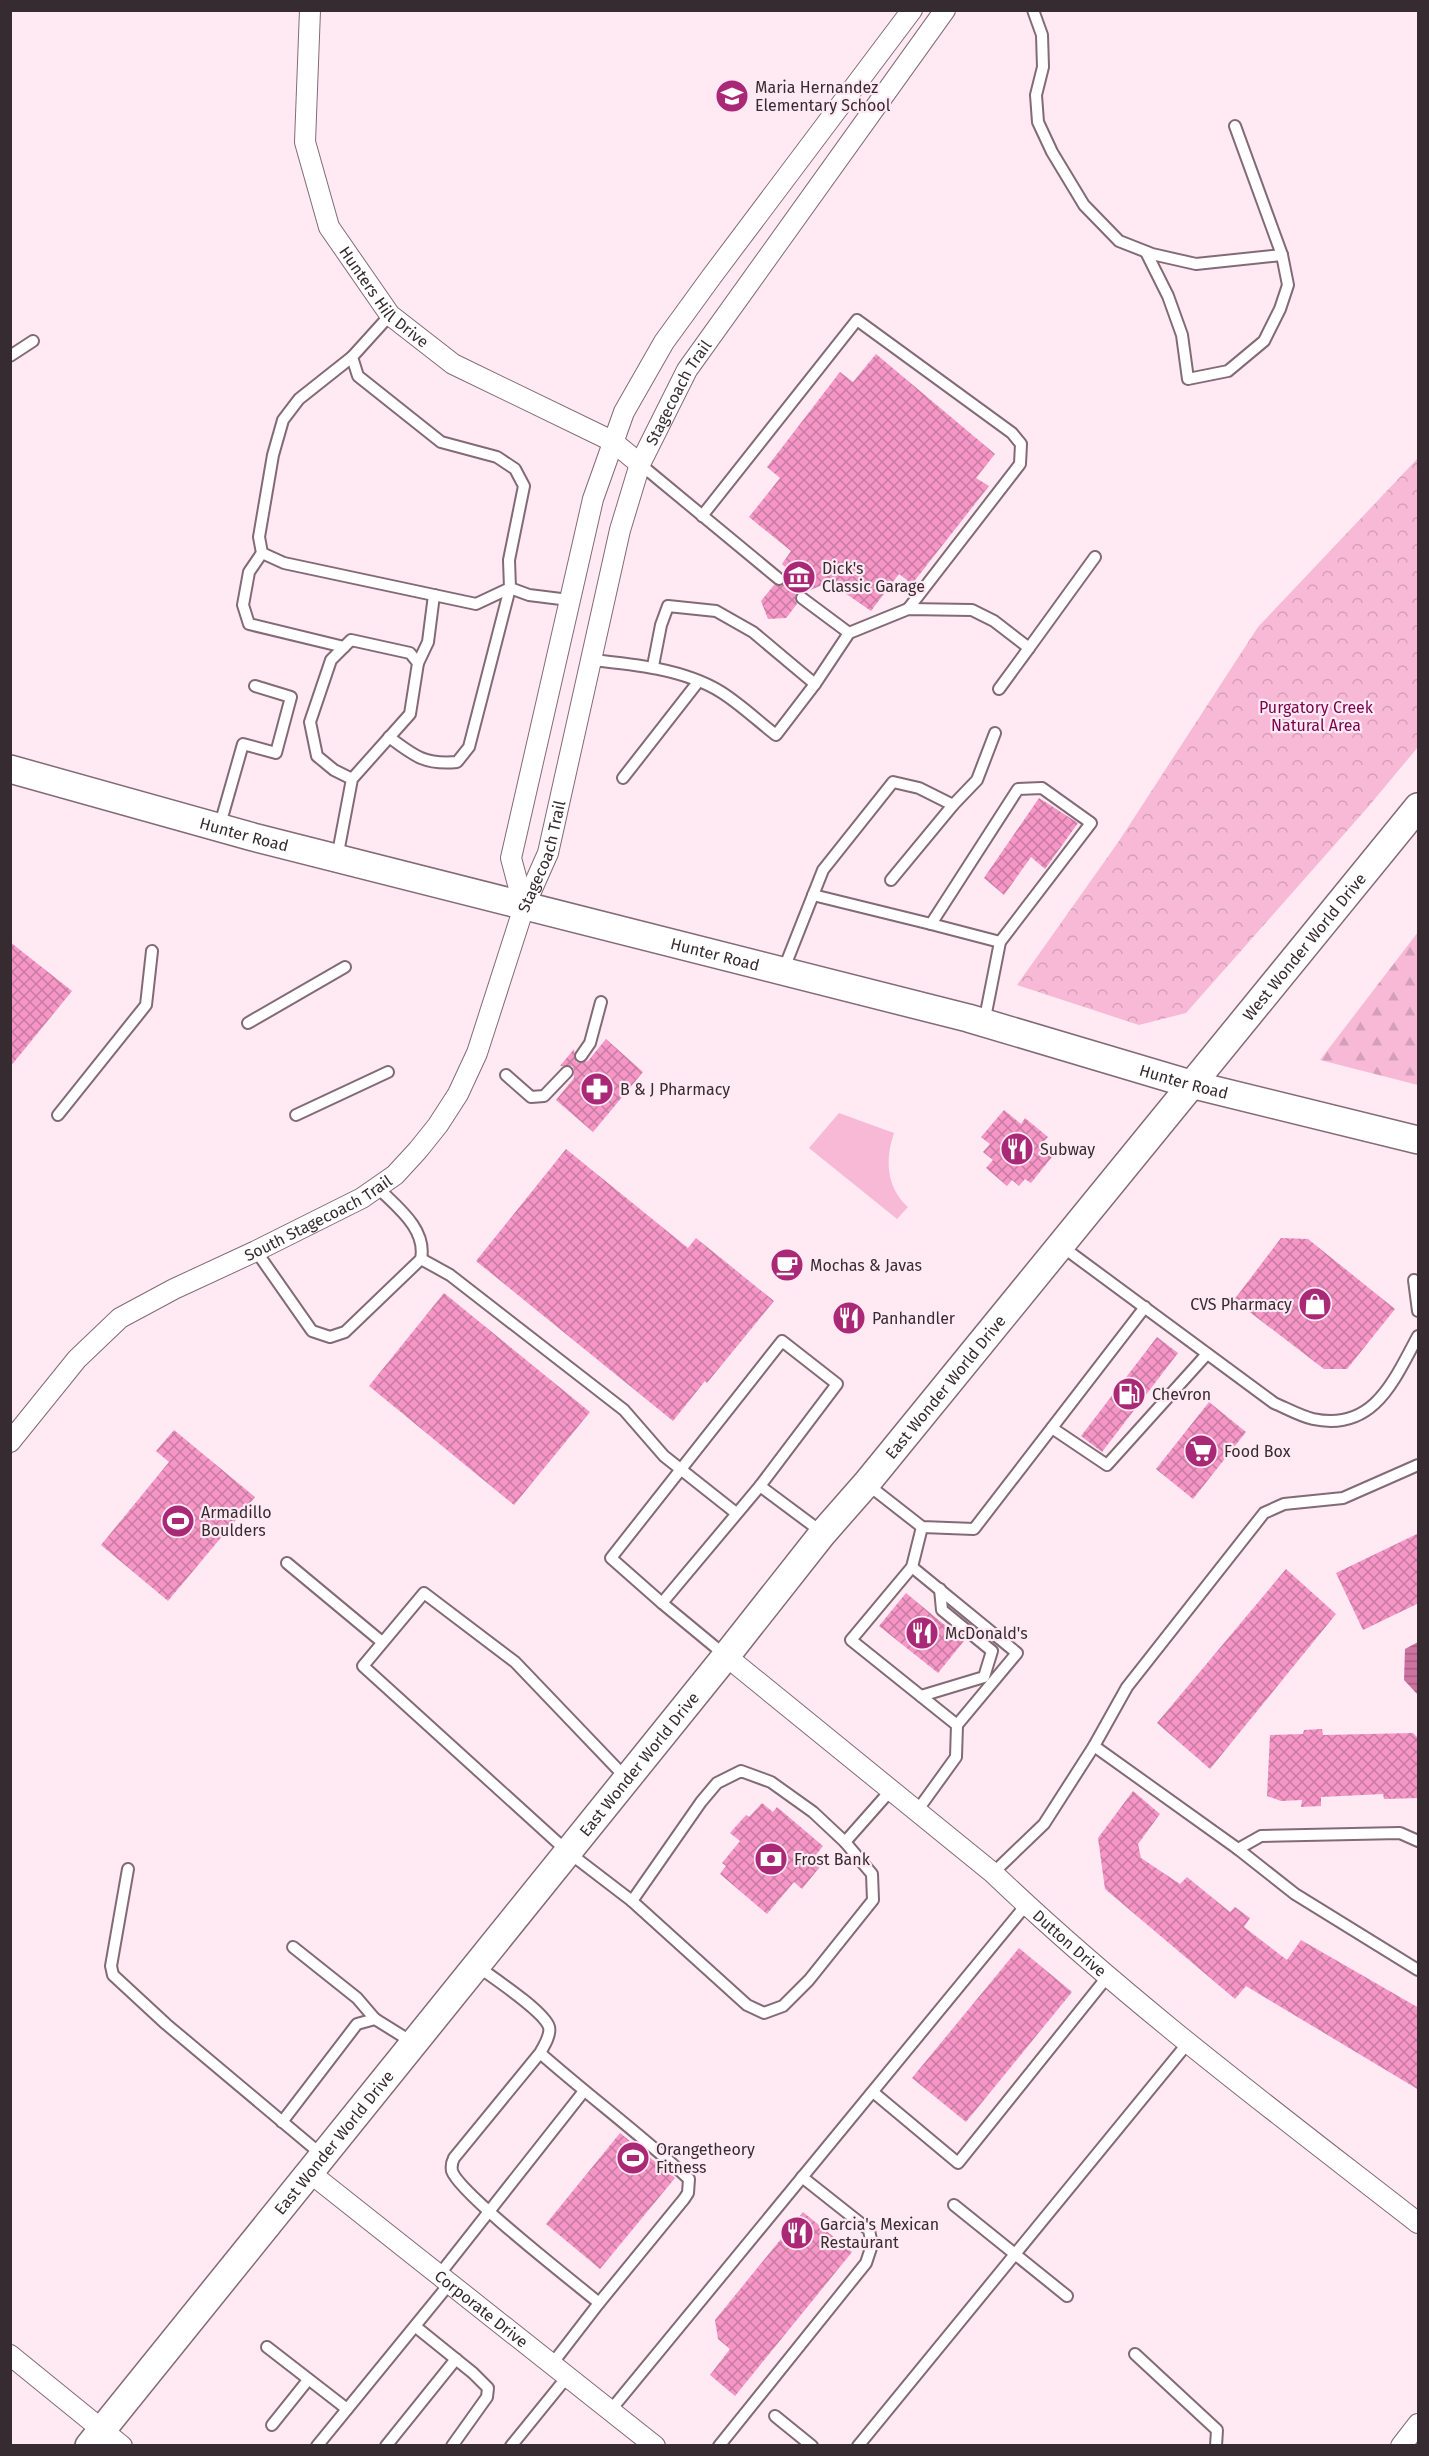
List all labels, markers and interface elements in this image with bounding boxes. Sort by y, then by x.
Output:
school or university icon: Maria Hernandez Elementary School [714,78,750,114]
place label: Maria Hernandez Elementary School [755,78,891,115]
street label: Hunters Hill Drive [336,243,433,351]
street label: Stagecoach Trail [641,336,715,448]
museum icon: Dick's Classic Garage [781,559,817,595]
place label: Dick's Classic Garage [822,559,925,596]
park label: Purgatory Creek Natural Area [1259,698,1374,735]
street label: Stagecoach Trail [513,798,569,914]
street label: Hunter Road [198,813,291,855]
street label: West Wonder World Drive [1238,869,1370,1024]
street label: Hunter Road [669,934,762,974]
street label: Hunter Road [1137,1060,1230,1103]
pharmacy icon: B & J Pharmacy [579,1071,615,1107]
place label: B & J Pharmacy [620,1080,730,1099]
restaurant icon: Subway [999,1131,1035,1167]
place label: Subway [1040,1140,1095,1159]
street label: South Stagecoach Trail [241,1171,396,1265]
cafe icon: Mochas & Javas [769,1247,805,1283]
place label: Mochas & Javas [810,1256,922,1275]
shop icon: CVS Pharmacy [1297,1286,1333,1322]
place label: CVS Pharmacy [1190,1295,1292,1314]
restaurant icon: Panhandler [831,1300,867,1336]
place label: Panhandler [872,1309,956,1328]
street label: East Wonder World Drive [881,1311,1009,1462]
fuel station icon: Chevron [1111,1376,1147,1412]
place label: Chevron [1152,1385,1211,1404]
supermarket icon: Food Box [1183,1433,1219,1469]
place label: Food Box [1224,1442,1291,1461]
sports icon: Armadillo Boulders [160,1503,196,1539]
place label: Armadillo Boulders [201,1503,271,1540]
restaurant icon: McDonald's [904,1615,940,1651]
place label: McDonald's [945,1624,1028,1643]
street label: East Wonder World Drive [575,1688,703,1840]
bank icon: Frost Bank [753,1841,789,1877]
place label: Frost Bank [794,1850,871,1869]
street label: Dutton Drive [1029,1906,1110,1980]
street label: East Wonder World Drive [270,2067,398,2218]
sports icon: Orangetheory Fitness [615,2140,651,2176]
place label: Orangetheory Fitness [656,2140,755,2177]
restaurant icon: Garcia's Mexican Restaurant [779,2215,815,2251]
place label: Garcia's Mexican Restaurant [820,2215,939,2252]
street label: Corporate Drive [431,2266,532,2351]

